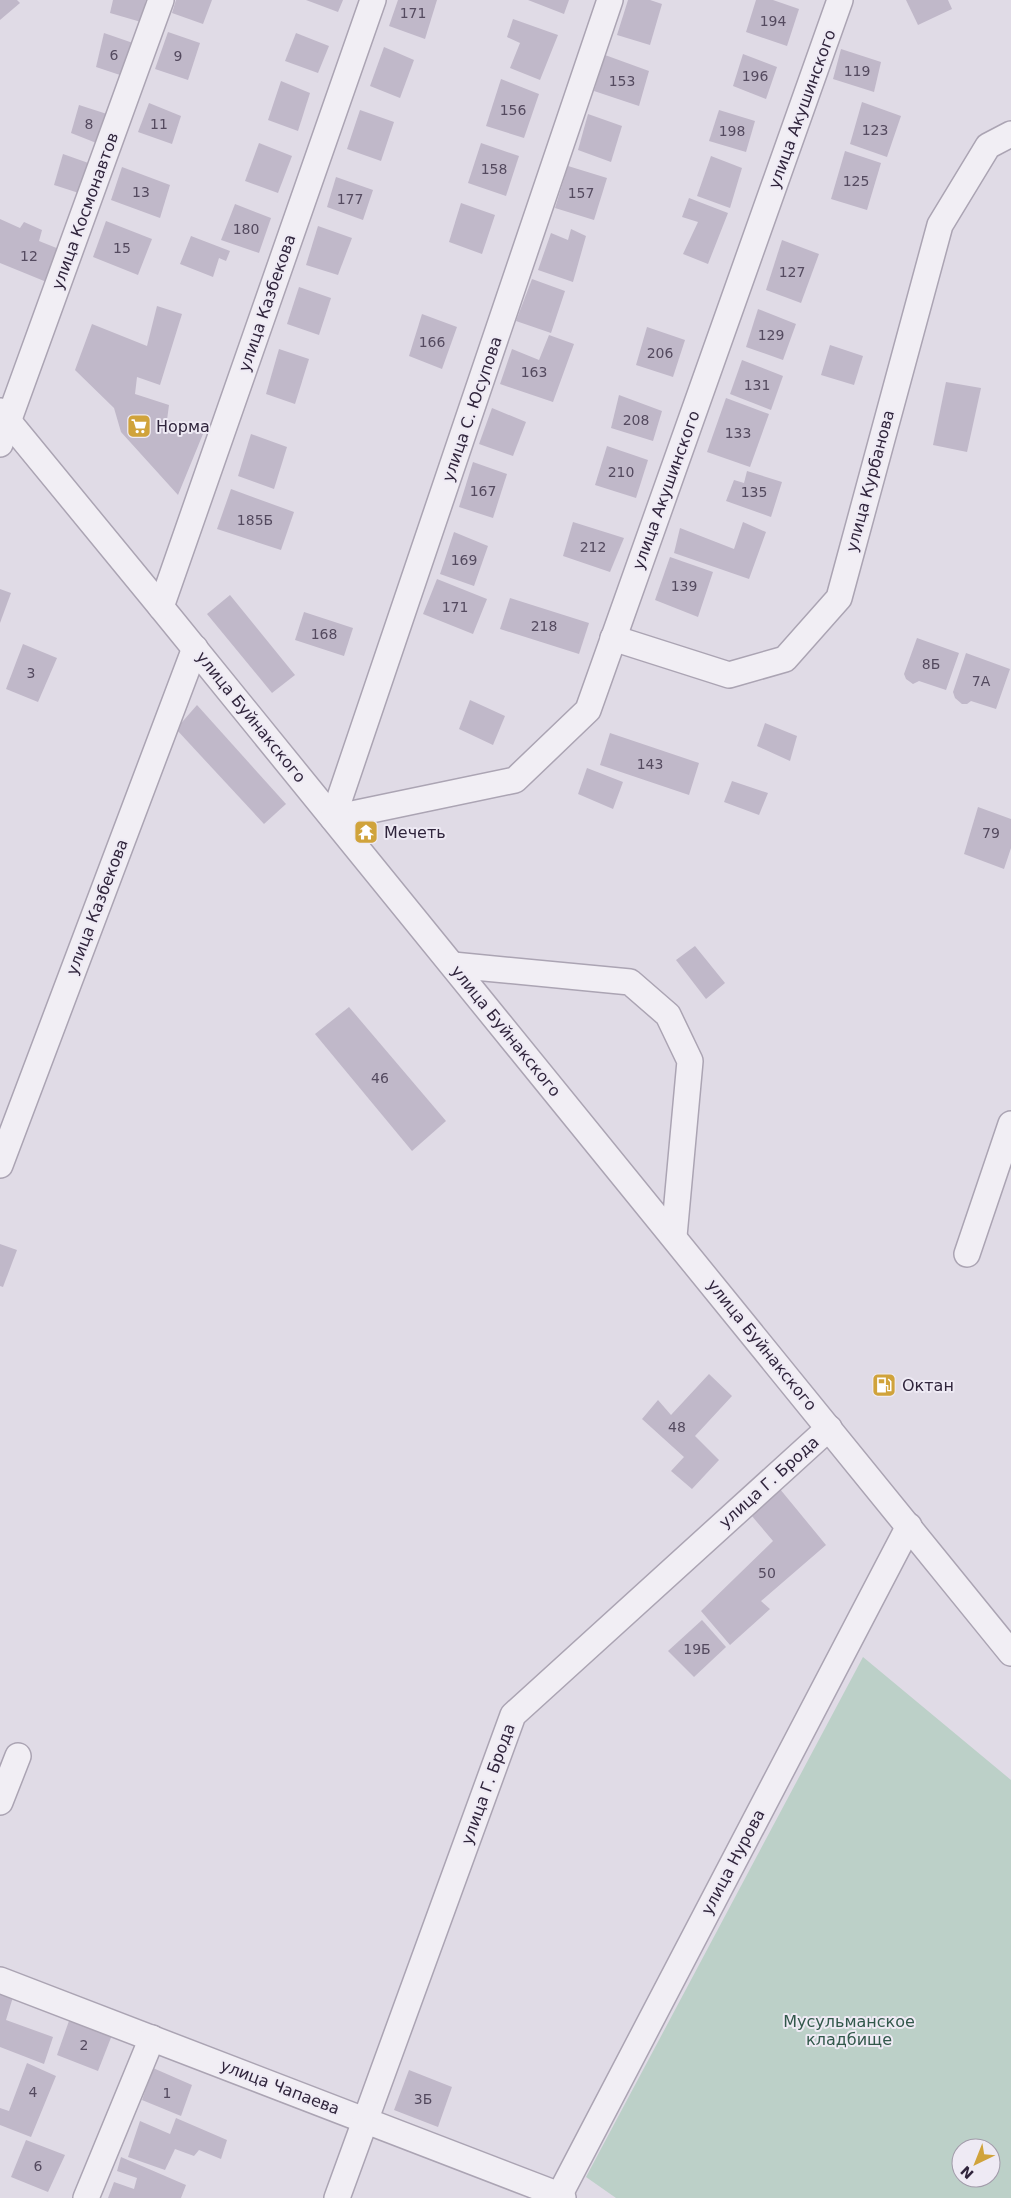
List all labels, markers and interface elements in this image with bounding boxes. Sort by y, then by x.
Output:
house number: 171 [400,5,426,21]
house number: 194 [760,13,786,29]
street label: улица Акушинского [764,27,840,191]
house number: 6 [110,47,119,63]
house number: 9 [174,48,182,64]
house number: 119 [844,63,870,79]
house number: 196 [742,68,768,84]
house number: 153 [609,73,635,89]
house number: 156 [500,102,526,118]
house number: 8 [85,116,93,132]
house number: 11 [150,116,168,132]
house number: 123 [862,122,888,138]
house number: 198 [719,123,745,139]
street label: улица Космонавтов [48,130,122,292]
house number: 158 [481,161,507,177]
house number: 125 [843,173,869,189]
house number: 13 [132,184,150,200]
house number: 157 [568,185,594,201]
house number: 177 [337,191,363,207]
house number: 180 [233,221,259,237]
street label: улица Казбекова [235,232,299,374]
house number: 15 [113,240,131,256]
house number: 12 [20,248,38,264]
house number: 127 [779,264,805,280]
house number: 129 [758,327,784,343]
house number: 166 [419,334,445,350]
street label: улица С. Юсупова [438,334,506,484]
house number: 206 [647,345,673,361]
house number: 163 [521,364,547,380]
house number: 131 [744,377,770,393]
street label: улица Акушинского [628,408,704,572]
street label: улица Курбанова [842,408,898,554]
house number: 208 [623,412,649,428]
supermarket icon: Норма [126,413,152,439]
place label: Норма [156,417,210,436]
house number: 133 [725,425,751,441]
house number: 210 [608,464,634,480]
house number: 167 [470,483,496,499]
house number: 135 [741,484,767,500]
house number: 185Б [237,512,273,528]
house number: 212 [580,539,606,555]
house number: 169 [451,552,477,568]
house number: 139 [671,578,697,594]
house number: 171 [442,599,468,615]
house number: 218 [531,618,557,634]
house number: 168 [311,626,337,642]
street label: улица Буйнакского [192,648,310,786]
house number: 8Б [922,656,940,672]
house number: 3 [27,665,35,681]
house number: 7А [972,673,991,689]
house number: 143 [637,756,663,772]
temple icon: Мечеть [353,819,379,845]
place label: Мечеть [384,823,446,842]
house number: 79 [982,825,1000,841]
street label: улица Казбекова [62,836,132,978]
street label: улица Буйнакского [447,962,565,1100]
house number: 46 [371,1070,389,1086]
street label: улица Буйнакского [703,1276,821,1414]
fuel station icon: Октан [871,1372,897,1398]
place label: Октан [902,1376,954,1395]
house number: 48 [668,1419,686,1435]
street label: улица Г. Брода [715,1432,823,1532]
house number: 50 [758,1565,776,1581]
house number: 19Б [683,1641,711,1657]
street label: улица Г. Брода [457,1721,519,1847]
street label: улица Нурова [697,1806,769,1918]
park label: Мусульманское кладбище [783,2012,915,2049]
house number: 2 [80,2037,88,2053]
street label: улица Чапаева [218,2056,342,2118]
house number: 4 [29,2084,38,2100]
house number: 1 [163,2085,171,2101]
house number: 3Б [414,2091,432,2107]
north arrow [951,2138,1001,2188]
house number: 6 [34,2158,43,2174]
text: N [957,2163,977,2182]

